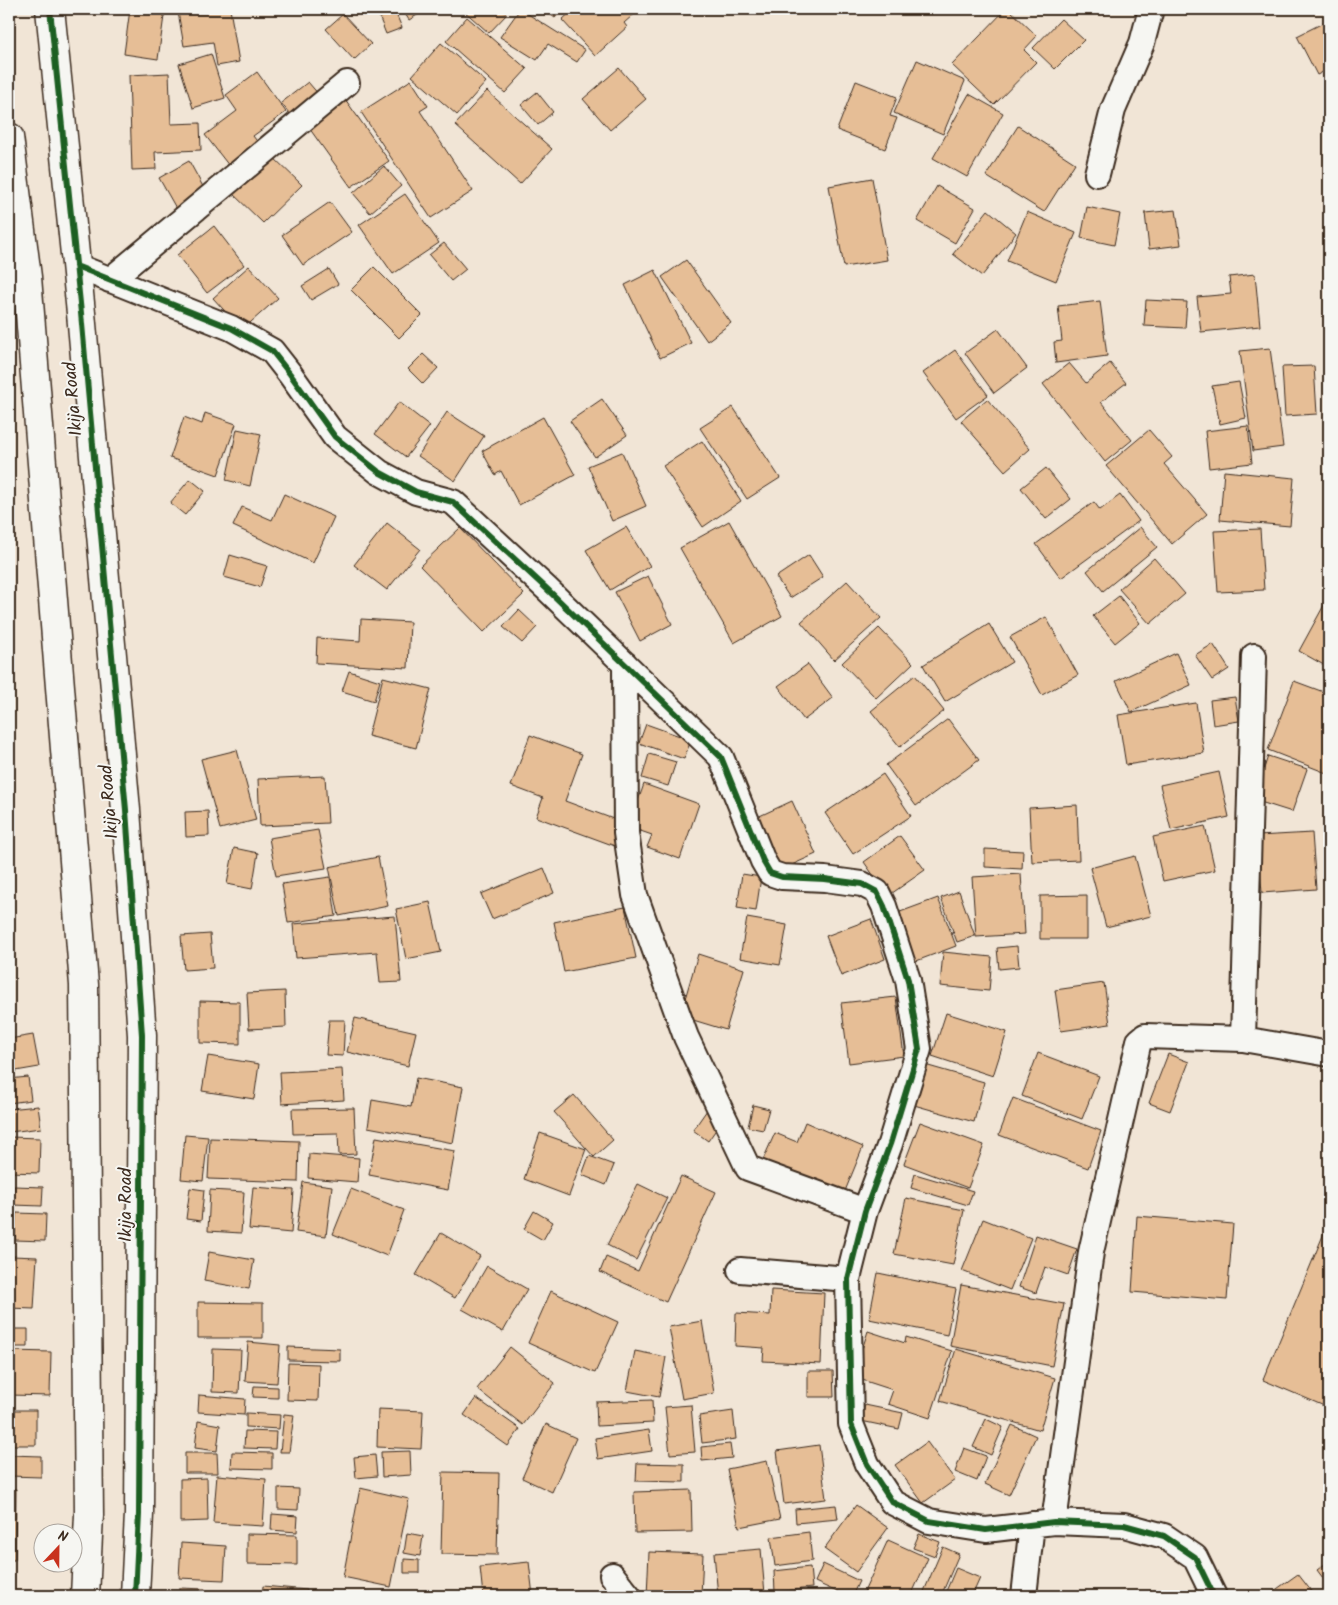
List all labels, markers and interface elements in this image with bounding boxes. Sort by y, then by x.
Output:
street label: Ikija Road [56,360,92,437]
street label: Ikija Road [92,763,128,840]
street label: Ikija Road [112,1167,141,1242]
north arrow [32,1522,82,1572]
text: N [54,1525,71,1549]

